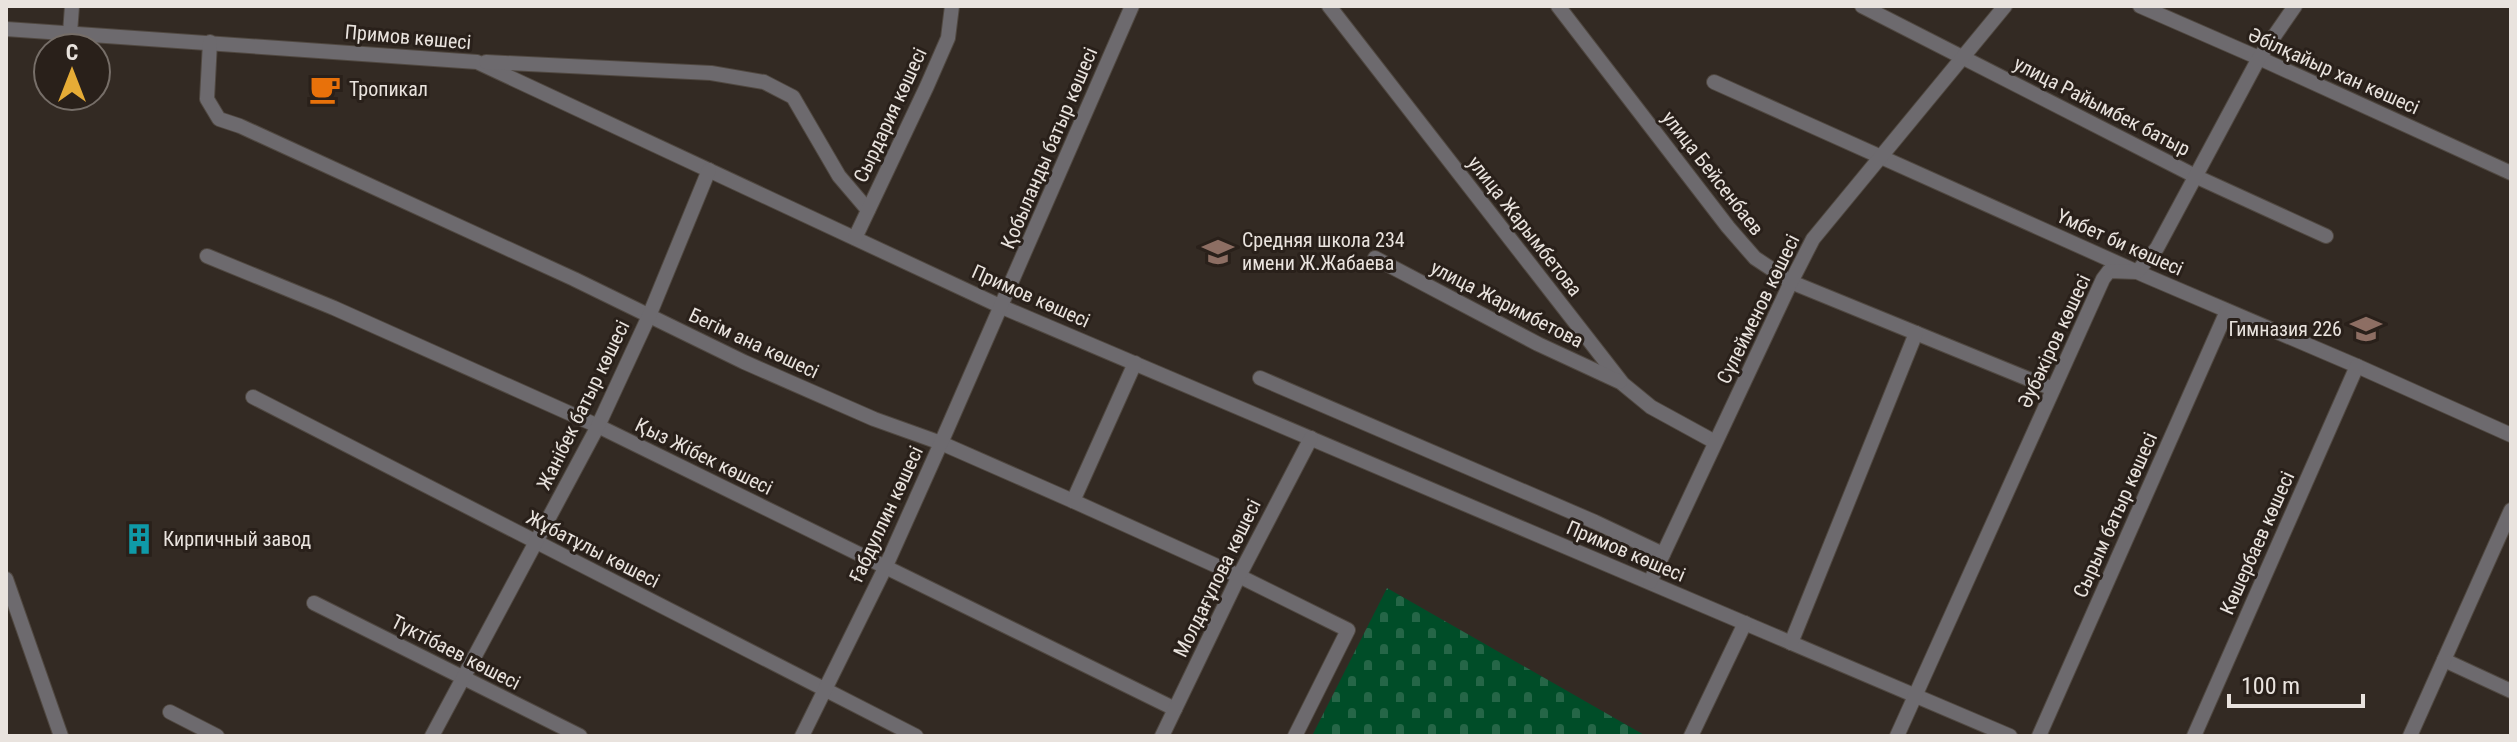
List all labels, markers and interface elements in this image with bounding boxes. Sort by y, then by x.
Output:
street label: Примов көшесі [344,20,472,54]
street label: Әбілқайыр хан көшесі [2245,23,2423,119]
north arrow [32,32,112,112]
text: С [66,40,78,65]
street label: Сырдария көшесі [848,44,932,186]
street label: Қобыланды батыр көшесі [996,44,1102,252]
street label: улица Райымбек батыр [2010,51,2194,161]
cafe icon: Тропикал [308,72,342,106]
place label: Тропикал [349,77,428,101]
street label: улица Бейсенбаев [1657,106,1769,240]
street label: улица Жарымбетова [1463,151,1587,301]
street label: Үмбет би көшесі [2053,203,2187,281]
place label: Средняя школа 234 имени Ж.Жабаева [1242,228,1405,275]
street label: Сүлейменов көшесі [1711,230,1805,388]
school or university icon: Средняя школа 234 имени Ж.Жабаева [1201,235,1235,269]
street label: улица Жаримбетова [1427,255,1587,353]
street label: Примов көшесі [968,259,1094,333]
street label: Әубәкіров көшесі [2013,270,2095,412]
street label: Бегім ана көшесі [685,302,823,384]
school or university icon: Гимназия 226 [2349,312,2383,346]
street label: Жанібек батыр көшесі [531,316,635,494]
place label: Гимназия 226 [2228,317,2342,341]
street label: Қыз Жібек көшесі [631,412,777,500]
street label: Сырым батыр көшесі [2068,429,2162,601]
street label: Ғабдуллин көшесі [844,442,928,586]
street label: Көшербаев көшесі [2215,468,2299,618]
street label: Молдағұлова көшесі [1168,495,1266,661]
street label: Жұбатұлы көшесі [522,505,664,593]
street label: Примов көшесі [1563,515,1689,587]
building icon: Кирпичный завод [122,522,156,556]
place label: Кирпичный завод [163,527,311,551]
street label: Түктібаев көшесі [388,609,524,695]
scale bar [2229,658,2363,708]
text: 100 m [2241,672,2300,700]

